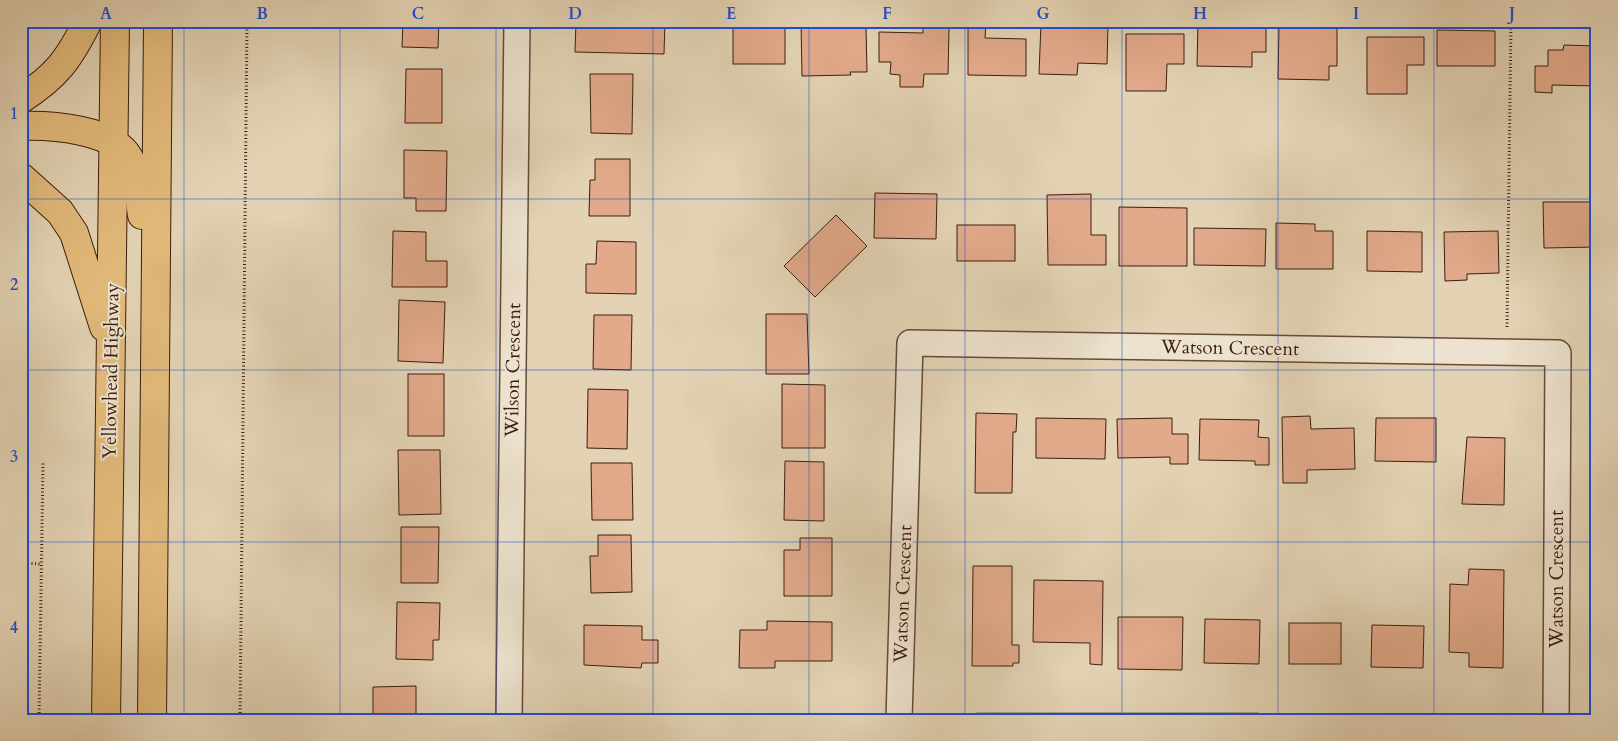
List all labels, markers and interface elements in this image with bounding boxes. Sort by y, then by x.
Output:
text: A [100,3,112,25]
text: B [256,3,268,25]
text: C [412,3,424,25]
text: D [568,3,582,25]
text: E [726,3,736,25]
text: F [882,3,892,25]
text: G [1036,3,1050,25]
text: H [1193,3,1207,25]
text: I [1353,3,1359,25]
text: J [1507,3,1515,25]
text: 1 [10,103,18,125]
text: 2 [10,274,18,296]
street label: Yellowhead Highway [96,283,126,459]
street label: Wilson Crescent [499,303,527,438]
street label: Watson Crescent [1160,334,1299,362]
text: 3 [10,446,18,468]
street label: Watson Crescent [1544,510,1570,649]
street label: Watson Crescent [888,524,918,665]
text: 4 [10,617,18,639]

